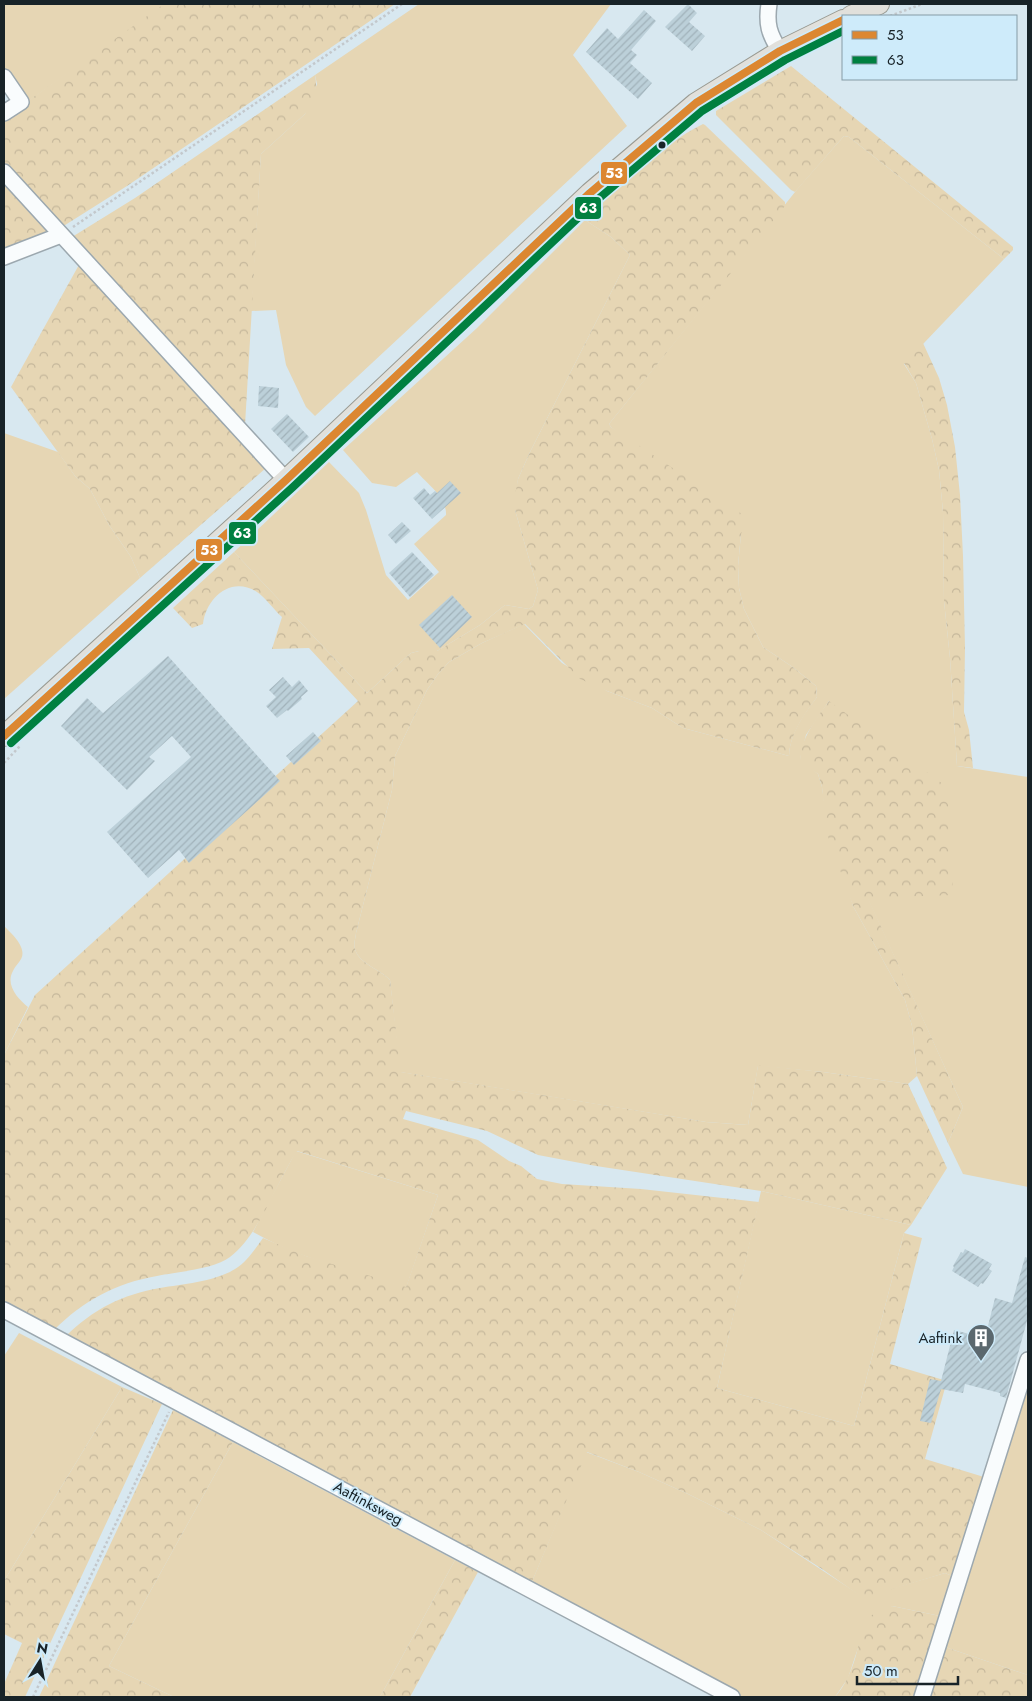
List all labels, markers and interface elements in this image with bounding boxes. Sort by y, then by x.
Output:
legend [842,15,1017,80]
text: 53 [887,24,904,46]
text: 63 [887,49,904,71]
unlabelled marker [657,140,667,150]
line badge: 53 [600,161,628,185]
text: 53 [605,163,623,183]
line badge: 63 [574,196,602,220]
text: 63 [579,198,597,218]
line badge: 63 [228,521,257,545]
text: 63 [233,523,251,543]
line badge: 53 [195,538,223,562]
text: 53 [200,540,218,560]
building icon: Aaftink [966,1323,996,1362]
place label: Aaftink [919,1327,962,1349]
street label: Aaftinksweg [329,1476,407,1530]
north arrow [15,1636,65,1686]
text: N [35,1637,50,1659]
scale bar [857,1654,958,1686]
text: 50 m [864,1660,898,1682]

